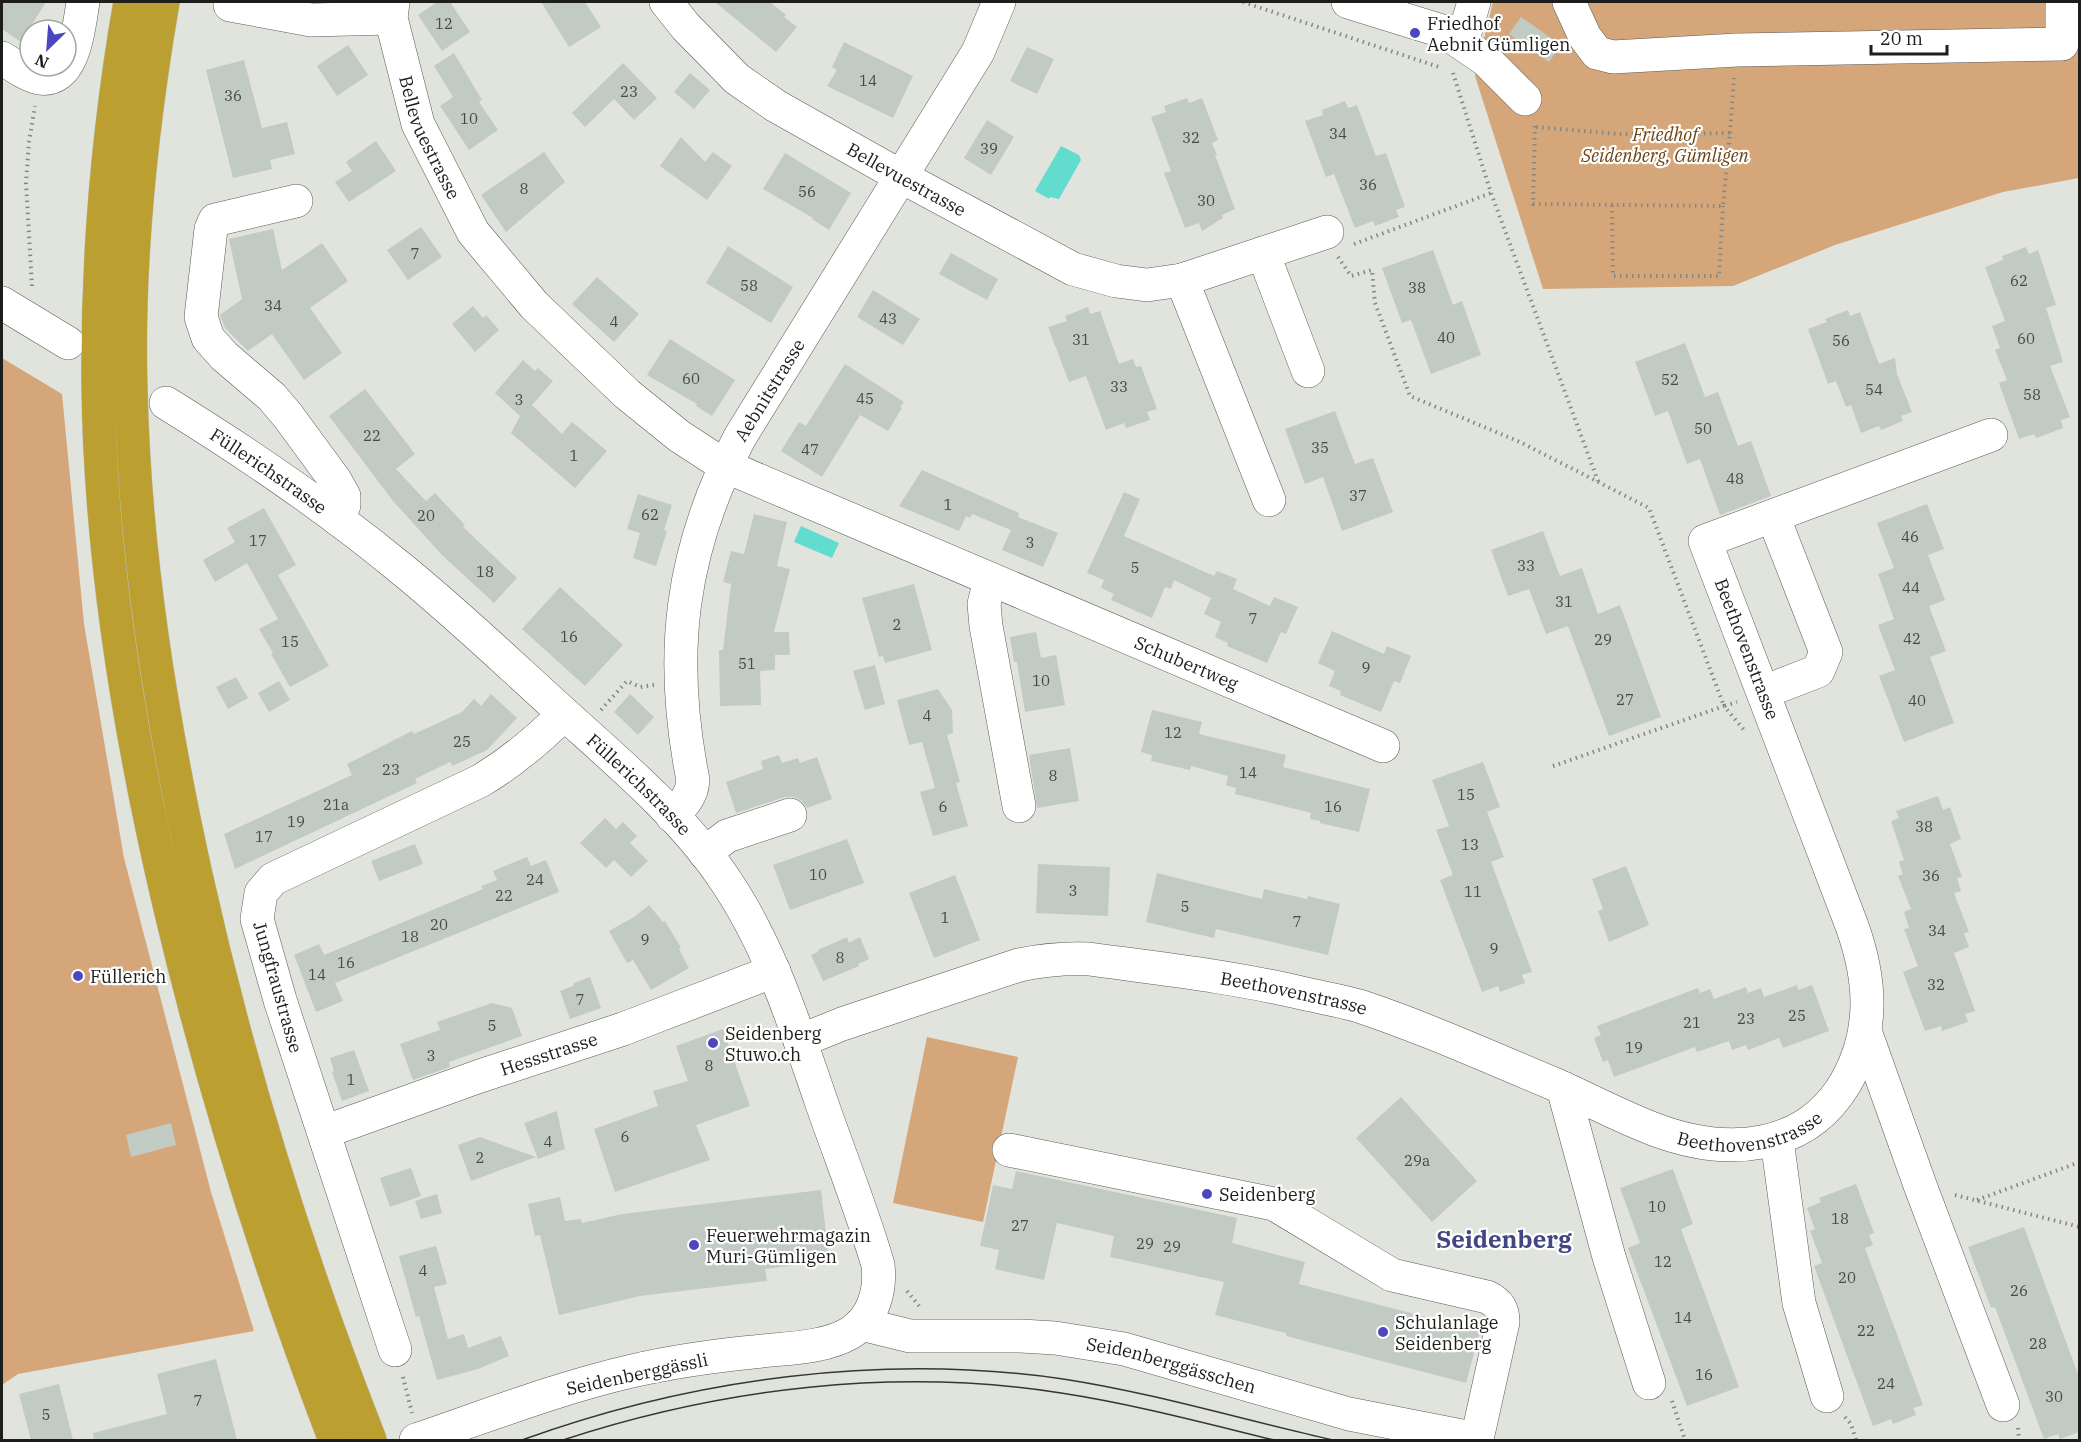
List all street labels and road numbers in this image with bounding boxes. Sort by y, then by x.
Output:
street label: Bellevuestrasse [395,73,466,203]
street label: Bellevuestrasse [843,137,970,221]
street label: Aebnitstrasse [729,334,809,445]
street label: Füllerichstrasse [206,422,332,519]
street label: Beethovenstrasse [1709,575,1785,723]
street label: Schubertweg [1131,630,1242,695]
street label: Füllerichstrasse [582,728,696,840]
street label: Jungfraustrasse [248,919,308,1055]
street label: Beethovenstrasse [1219,966,1370,1020]
street label: Hessstrasse [497,1027,600,1080]
street label: Beethovenstrasse [1675,1106,1827,1156]
street label: Seidenberggässchen [1085,1332,1259,1398]
street label: Seidenberggässli [564,1348,710,1400]

